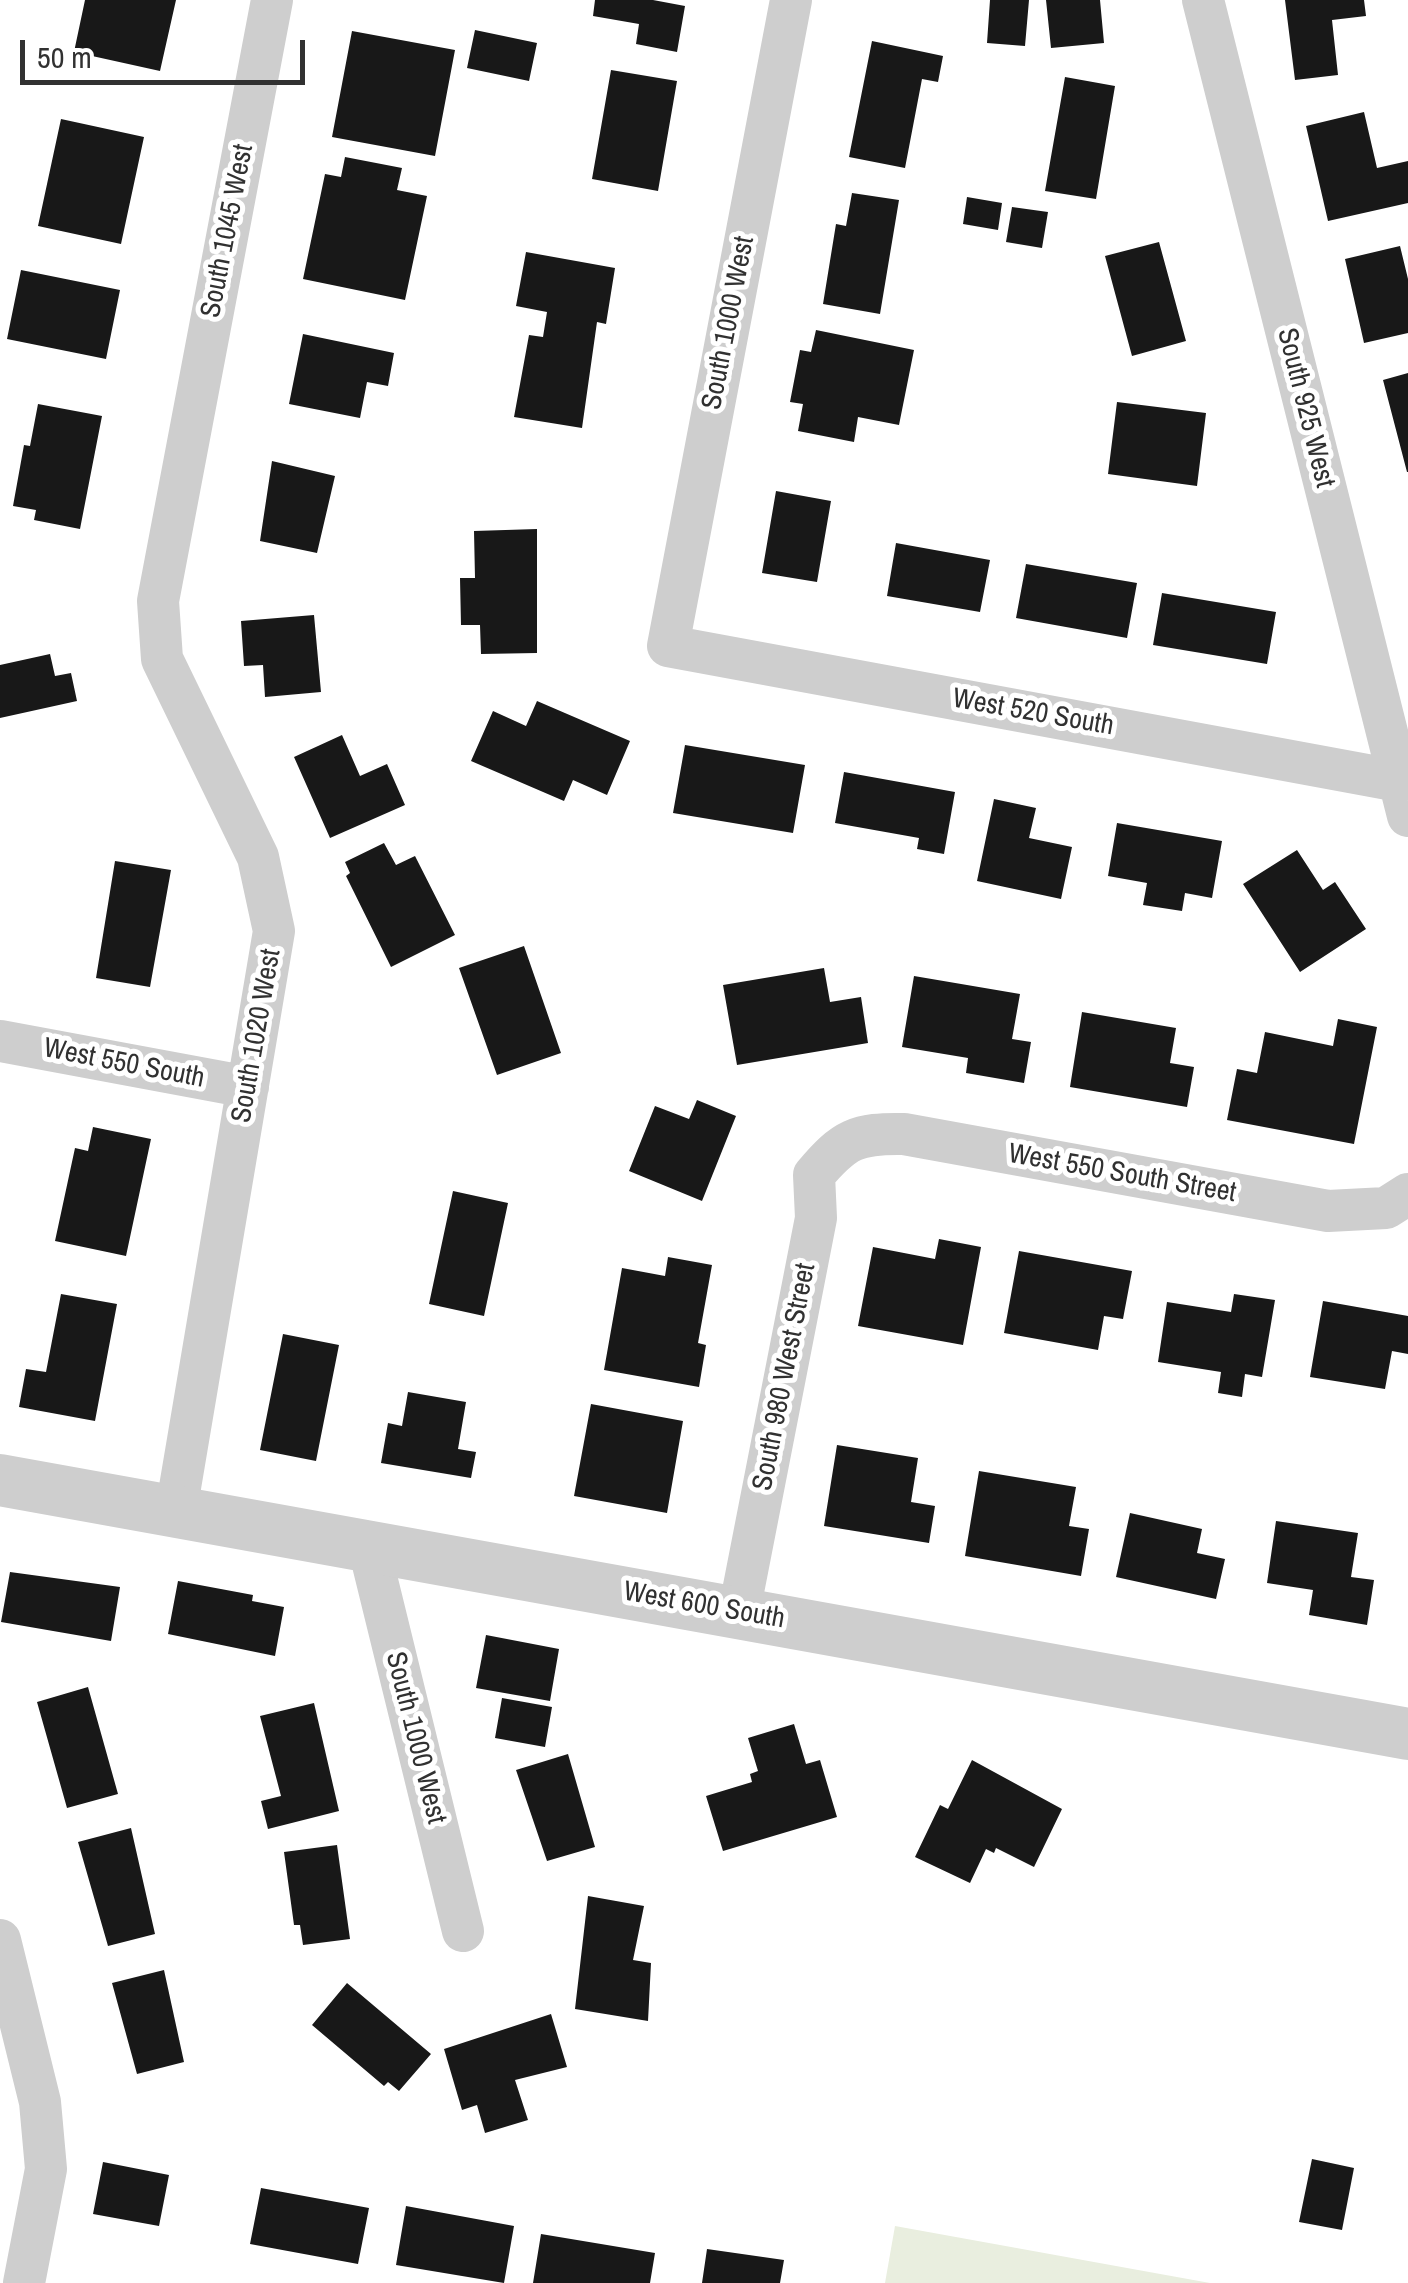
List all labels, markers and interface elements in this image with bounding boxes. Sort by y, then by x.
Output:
scale bar [25,20,310,82]
text: 50 m [37,37,92,77]
street label: South 1045 West [195,142,261,320]
street label: South 1000 West [696,234,762,412]
street label: South 925 West [1269,325,1341,491]
street label: West 520 South [950,682,1116,744]
street label: South 1020 West [225,947,289,1125]
street label: West 550 South [41,1032,207,1096]
street label: West 550 South Street [1006,1137,1238,1211]
street label: South 980 West Street [747,1261,823,1493]
street label: West 600 South [621,1575,787,1637]
street label: South 1000 West [377,1649,453,1827]

